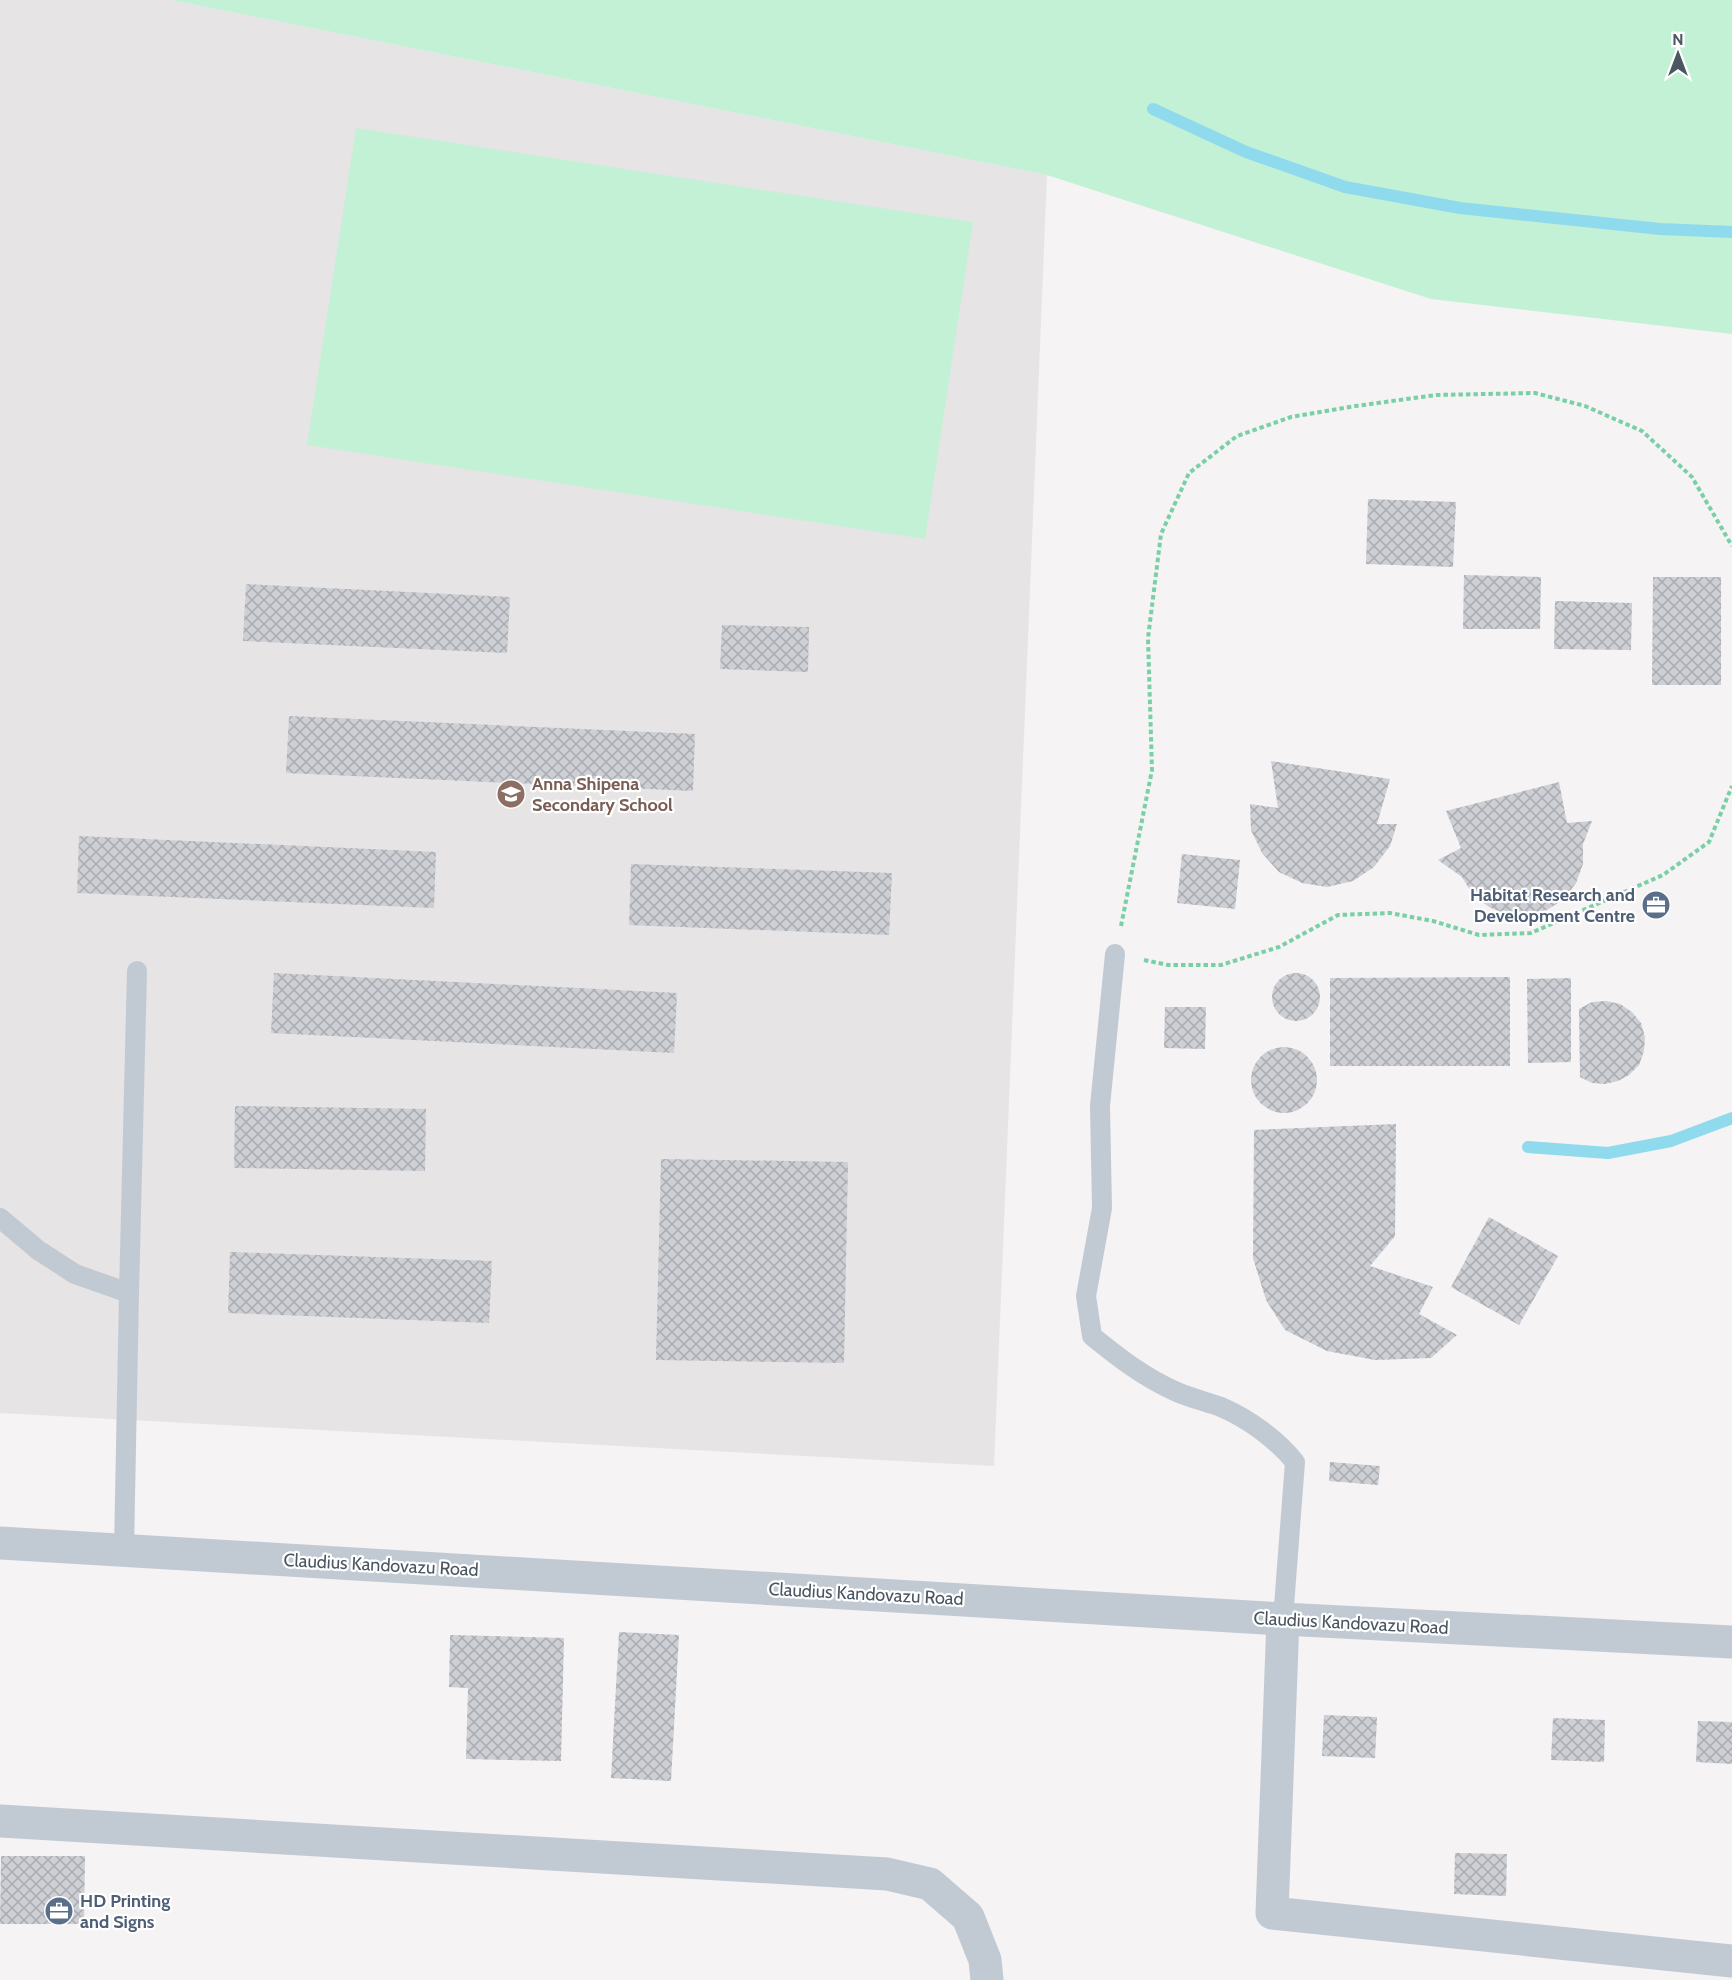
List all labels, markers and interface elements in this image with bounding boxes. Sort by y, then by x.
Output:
north arrow [1648,24,1708,84]
text: N [1672,30,1684,49]
place label: Anna Shipena Secondary School [532,773,673,816]
school or university icon: Anna Shipena Secondary School [495,778,527,810]
place label: Habitat Research and Development Centre [1470,884,1635,927]
office icon: Habitat Research and Development Centre [1640,889,1672,921]
street label: Claudius Kandovazu Road [283,1549,479,1581]
street label: Claudius Kandovazu Road [768,1578,964,1610]
street label: Claudius Kandovazu Road [1253,1607,1449,1639]
place label: HD Printing and Signs [80,1890,170,1933]
office icon: HD Printing and Signs [43,1895,75,1927]

